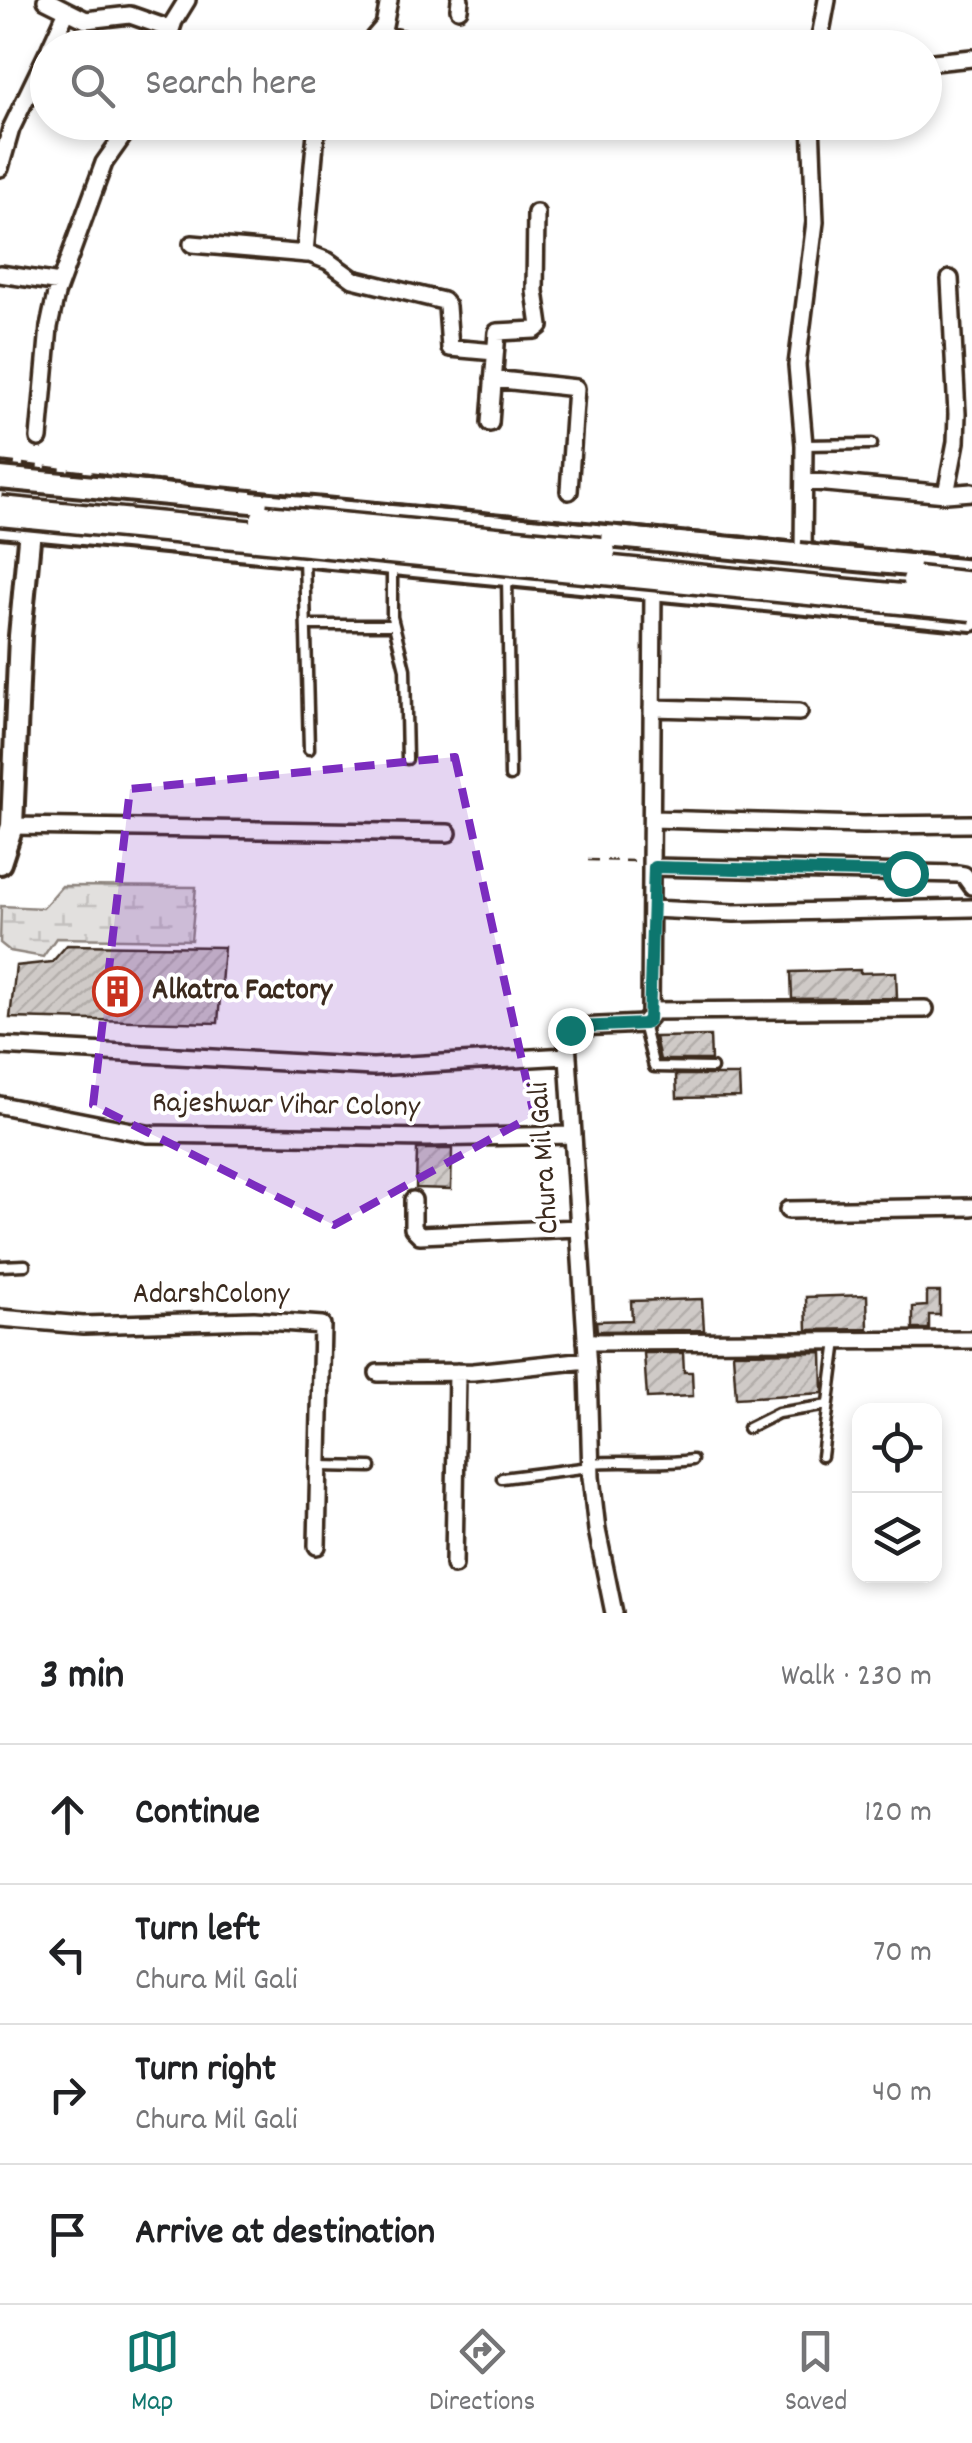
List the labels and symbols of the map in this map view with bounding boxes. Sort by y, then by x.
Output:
route start [883,851,929,897]
building icon: Alkatra Factory [91,966,143,1018]
place label: Alkatra Factory [152,971,334,1014]
route end [548,1008,594,1054]
street label: Chura Mil Gali [519,1080,573,1236]
street label: Rajeshwar Vihar Colony [152,1083,421,1131]
street label: AdarshColony [133,1275,290,1318]

